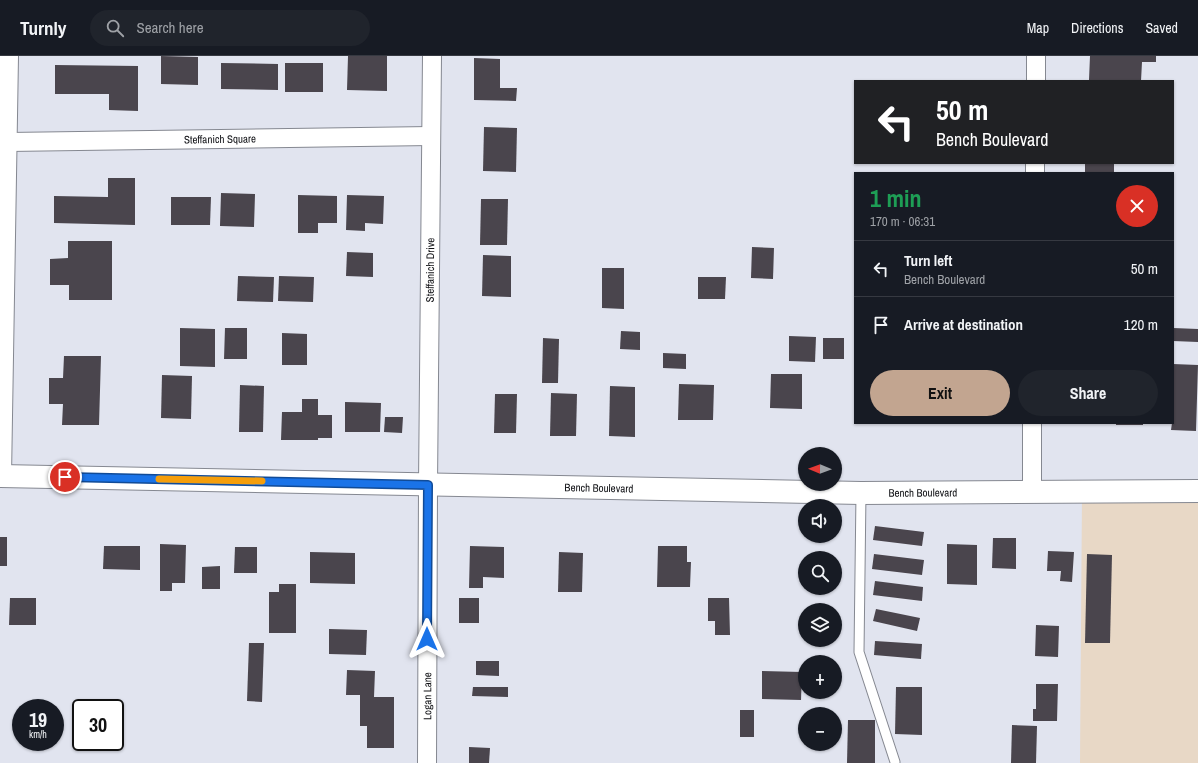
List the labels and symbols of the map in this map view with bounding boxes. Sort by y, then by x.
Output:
street label: Steffanich Square [184,131,256,147]
street label: Steffanich Drive [423,238,437,302]
north arrow [798,447,842,491]
pin [48,460,82,494]
street label: Bench Boulevard [564,480,633,496]
street label: Bench Boulevard [888,485,957,500]
position arrow [406,618,448,660]
street label: Logan Lane [420,672,434,720]
speed limit sign: 30 [72,699,124,751]

